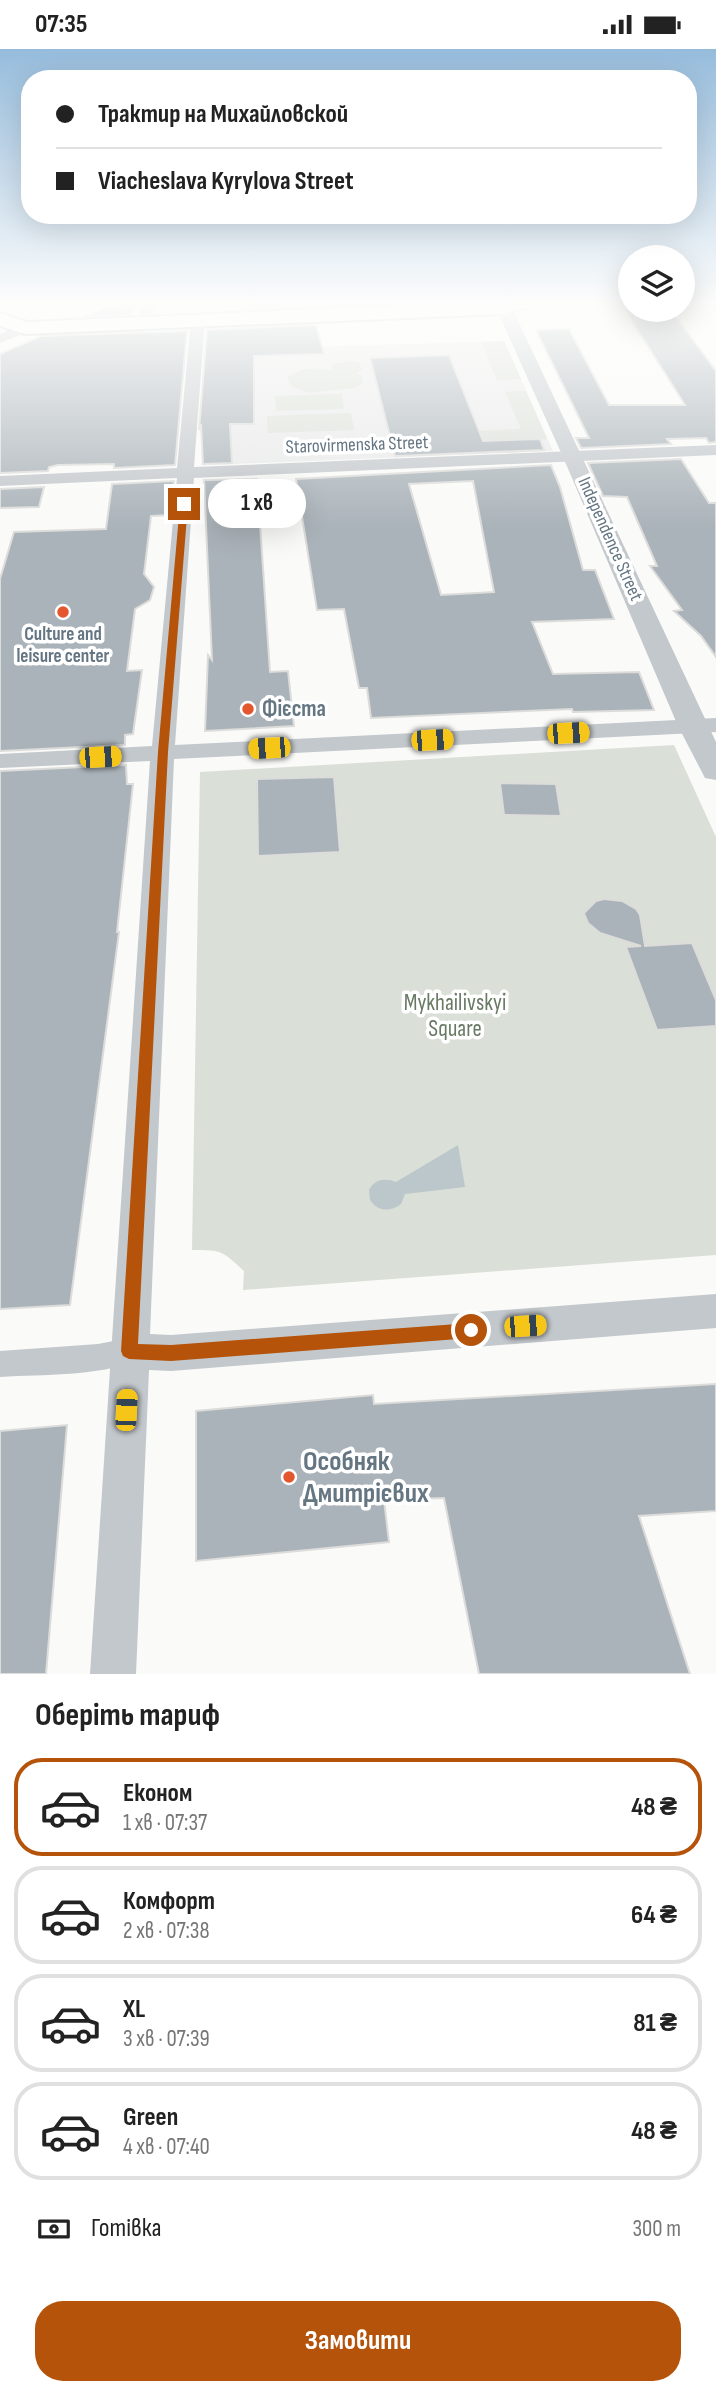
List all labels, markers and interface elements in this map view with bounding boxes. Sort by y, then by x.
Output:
text: 07:35 [35,9,87,40]
text: Трактир на Михайловской [98,99,348,130]
text: Viacheslava Kyrylova Street [98,166,354,197]
map controls [618,245,695,322]
button: layers [618,245,695,322]
street label: Starovirmenska Street [285,431,429,459]
street label: Independence Street [572,474,648,605]
callout: 1 хв [208,479,306,529]
route end [168,488,200,520]
text: 1 хв [241,489,273,517]
marker: Culture and leisure center [55,604,71,620]
place label: Culture and leisure center [17,623,110,668]
place label: Фієста [262,695,326,723]
marker: Фієста [240,701,256,717]
car [547,721,590,745]
car [411,728,454,752]
car [248,736,291,760]
car [79,745,122,769]
park label: Mykhailivskyi Square [404,989,506,1043]
route start [455,1314,487,1346]
car [504,1314,547,1338]
car [115,1388,138,1432]
place label: Особняк Дмитрієвих [303,1445,429,1510]
marker: Особняк Дмитрієвих [281,1469,297,1485]
text: Оберіть тариф [35,1696,220,1735]
icon: car [39,1776,102,1839]
text: Економ [123,1778,192,1809]
text: 48 ₴ [631,1792,677,1823]
text: 1 хв · 07:37 [123,1809,207,1837]
icon: car [39,1884,102,1947]
text: Комфорт [123,1886,215,1917]
text: 64 ₴ [631,1900,677,1931]
text: 2 хв · 07:38 [123,1917,210,1945]
icon: car [39,1992,102,2055]
text: XL [123,1994,145,2025]
text: 81 ₴ [633,2008,677,2039]
text: 3 хв · 07:39 [123,2025,210,2053]
icon: car [39,2100,102,2163]
text: Green [123,2102,178,2133]
text: 48 ₴ [631,2116,677,2147]
text: 4 хв · 07:40 [123,2133,210,2161]
icon: cash [35,2210,73,2248]
text: Готівка [91,2213,162,2244]
text: 300 m [632,2215,681,2243]
button: Замовити [35,2301,681,2381]

